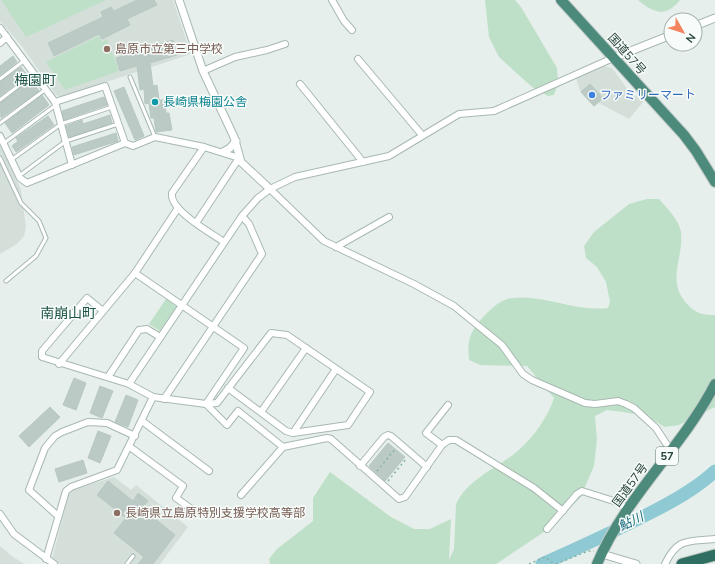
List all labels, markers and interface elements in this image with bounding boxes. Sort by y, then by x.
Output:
north arrow [663,12,703,52]
street label: 国道57号 [604,30,650,78]
text: N [682,30,699,46]
place label: 島原市立第三中学校 [115,41,223,57]
marker: 島原市立第三中学校 [102,44,112,54]
district label: 梅園町 [14,71,56,90]
place label: ファミリーマート [600,87,696,103]
marker: ファミリーマート [587,90,597,100]
place label: 長崎県梅園公舎 [163,94,247,110]
marker: 長崎県梅園公舎 [150,97,160,107]
district label: 南崩山町 [40,304,96,323]
road number: 57 [656,447,678,465]
street label: 国道57号 [609,460,651,510]
place label: 長崎県立島原特別支援学校高等部 [125,505,305,521]
water label: 鮎川 [615,507,648,536]
marker: 長崎県立島原特別支援学校高等部 [112,508,122,518]

